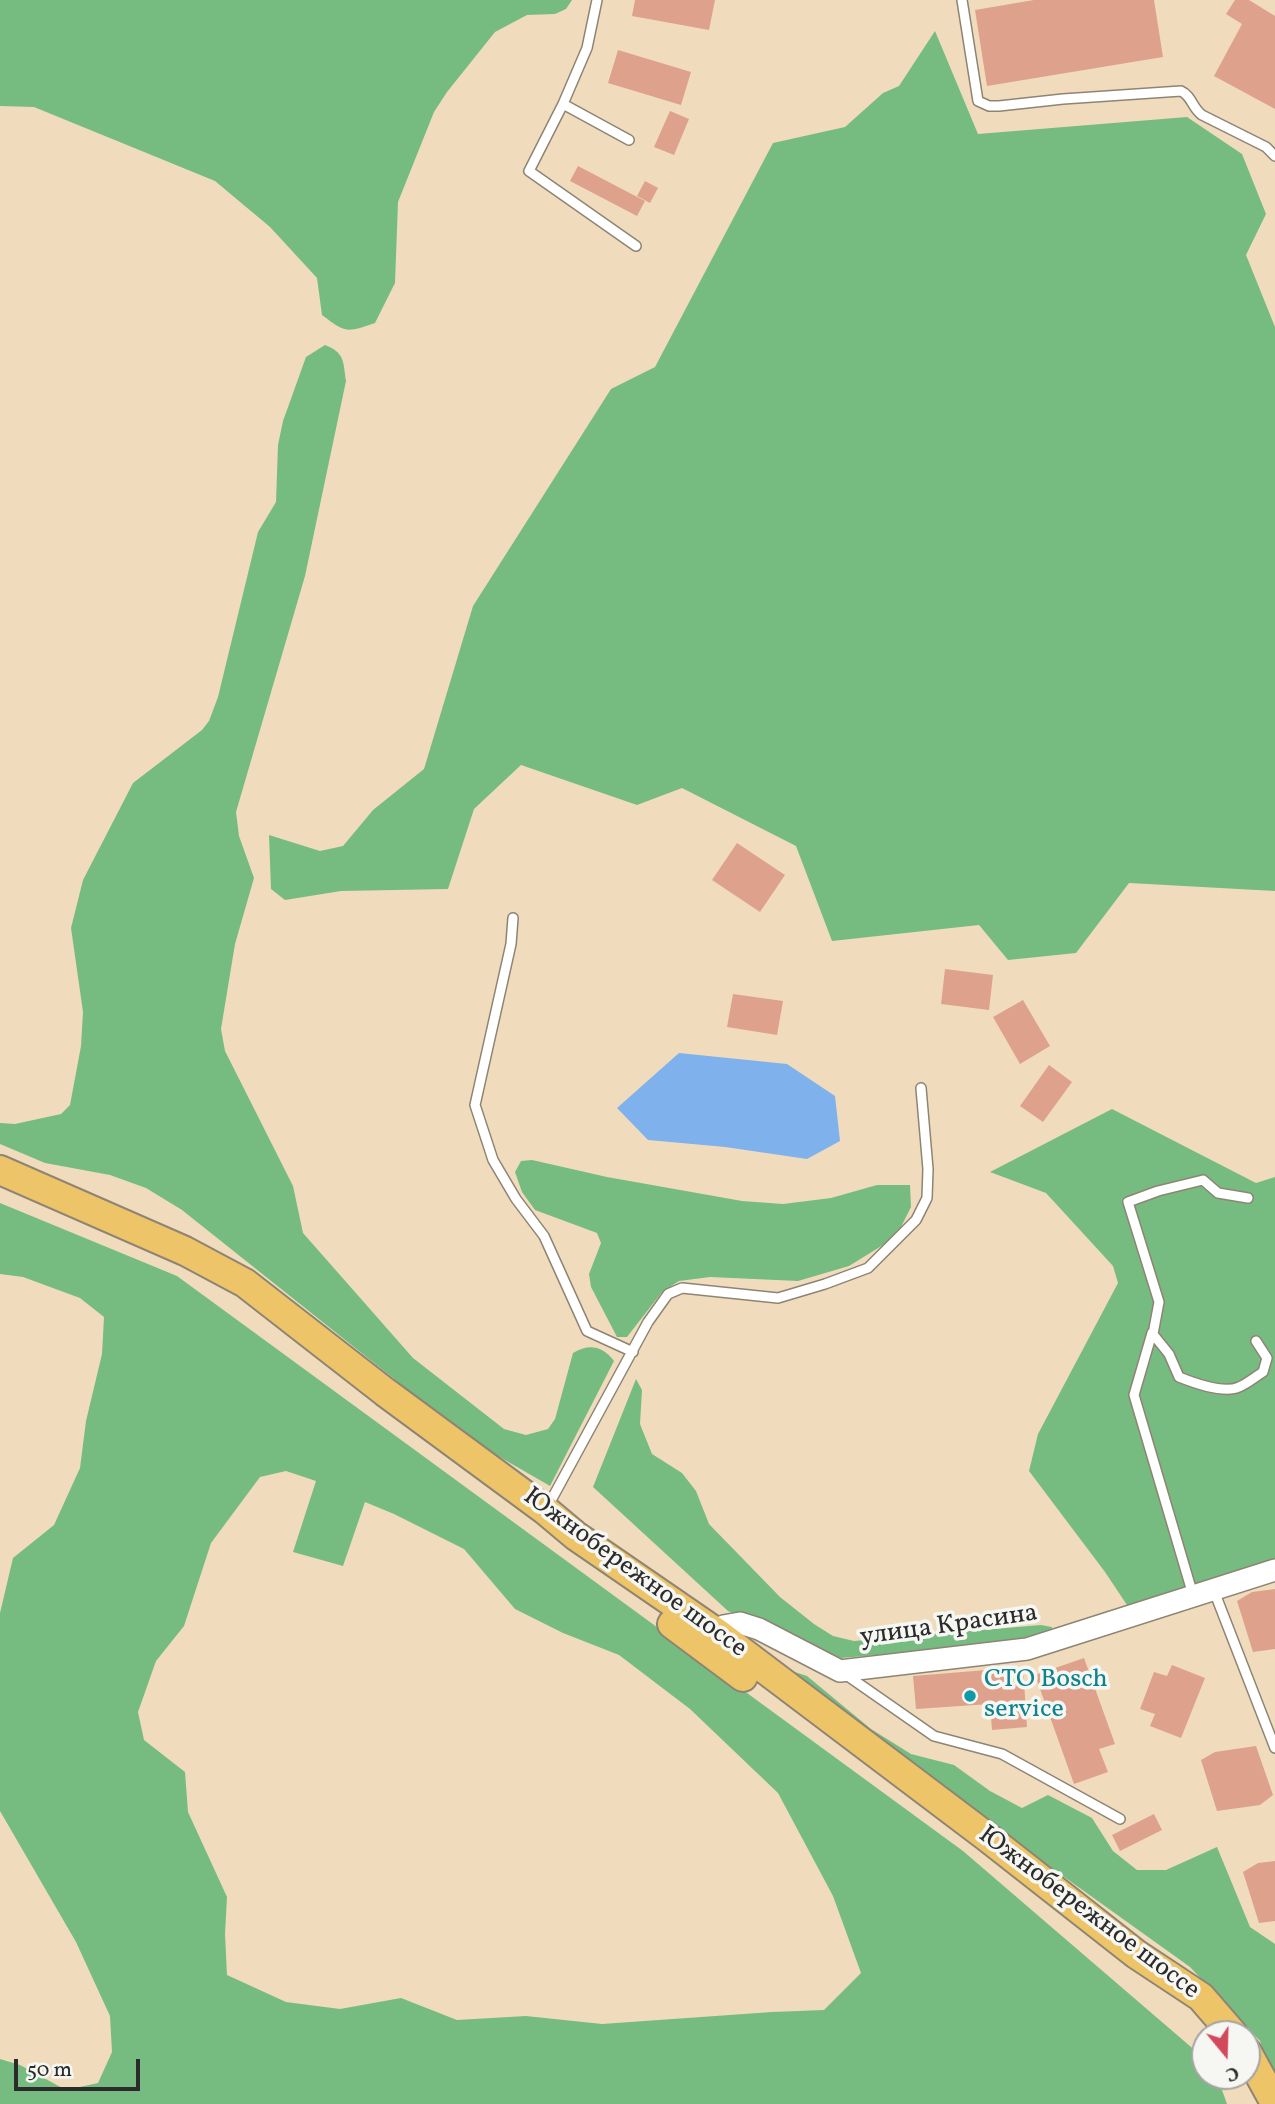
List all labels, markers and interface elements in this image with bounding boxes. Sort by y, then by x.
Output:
street label: Южнобережное шоссе [516,1482,752,1666]
street label: улица Красина [858,1599,1040,1655]
place label: СТО Bosch service [984,1665,1108,1726]
marker: СТО Bosch service [962,1688,978,1704]
street label: Южнобережное шоссе [971,1821,1205,2007]
north arrow [1191,2020,1261,2090]
scale bar [18,2044,144,2088]
text: 50 m [27,2056,72,2085]
text: С [1222,2059,1242,2087]

